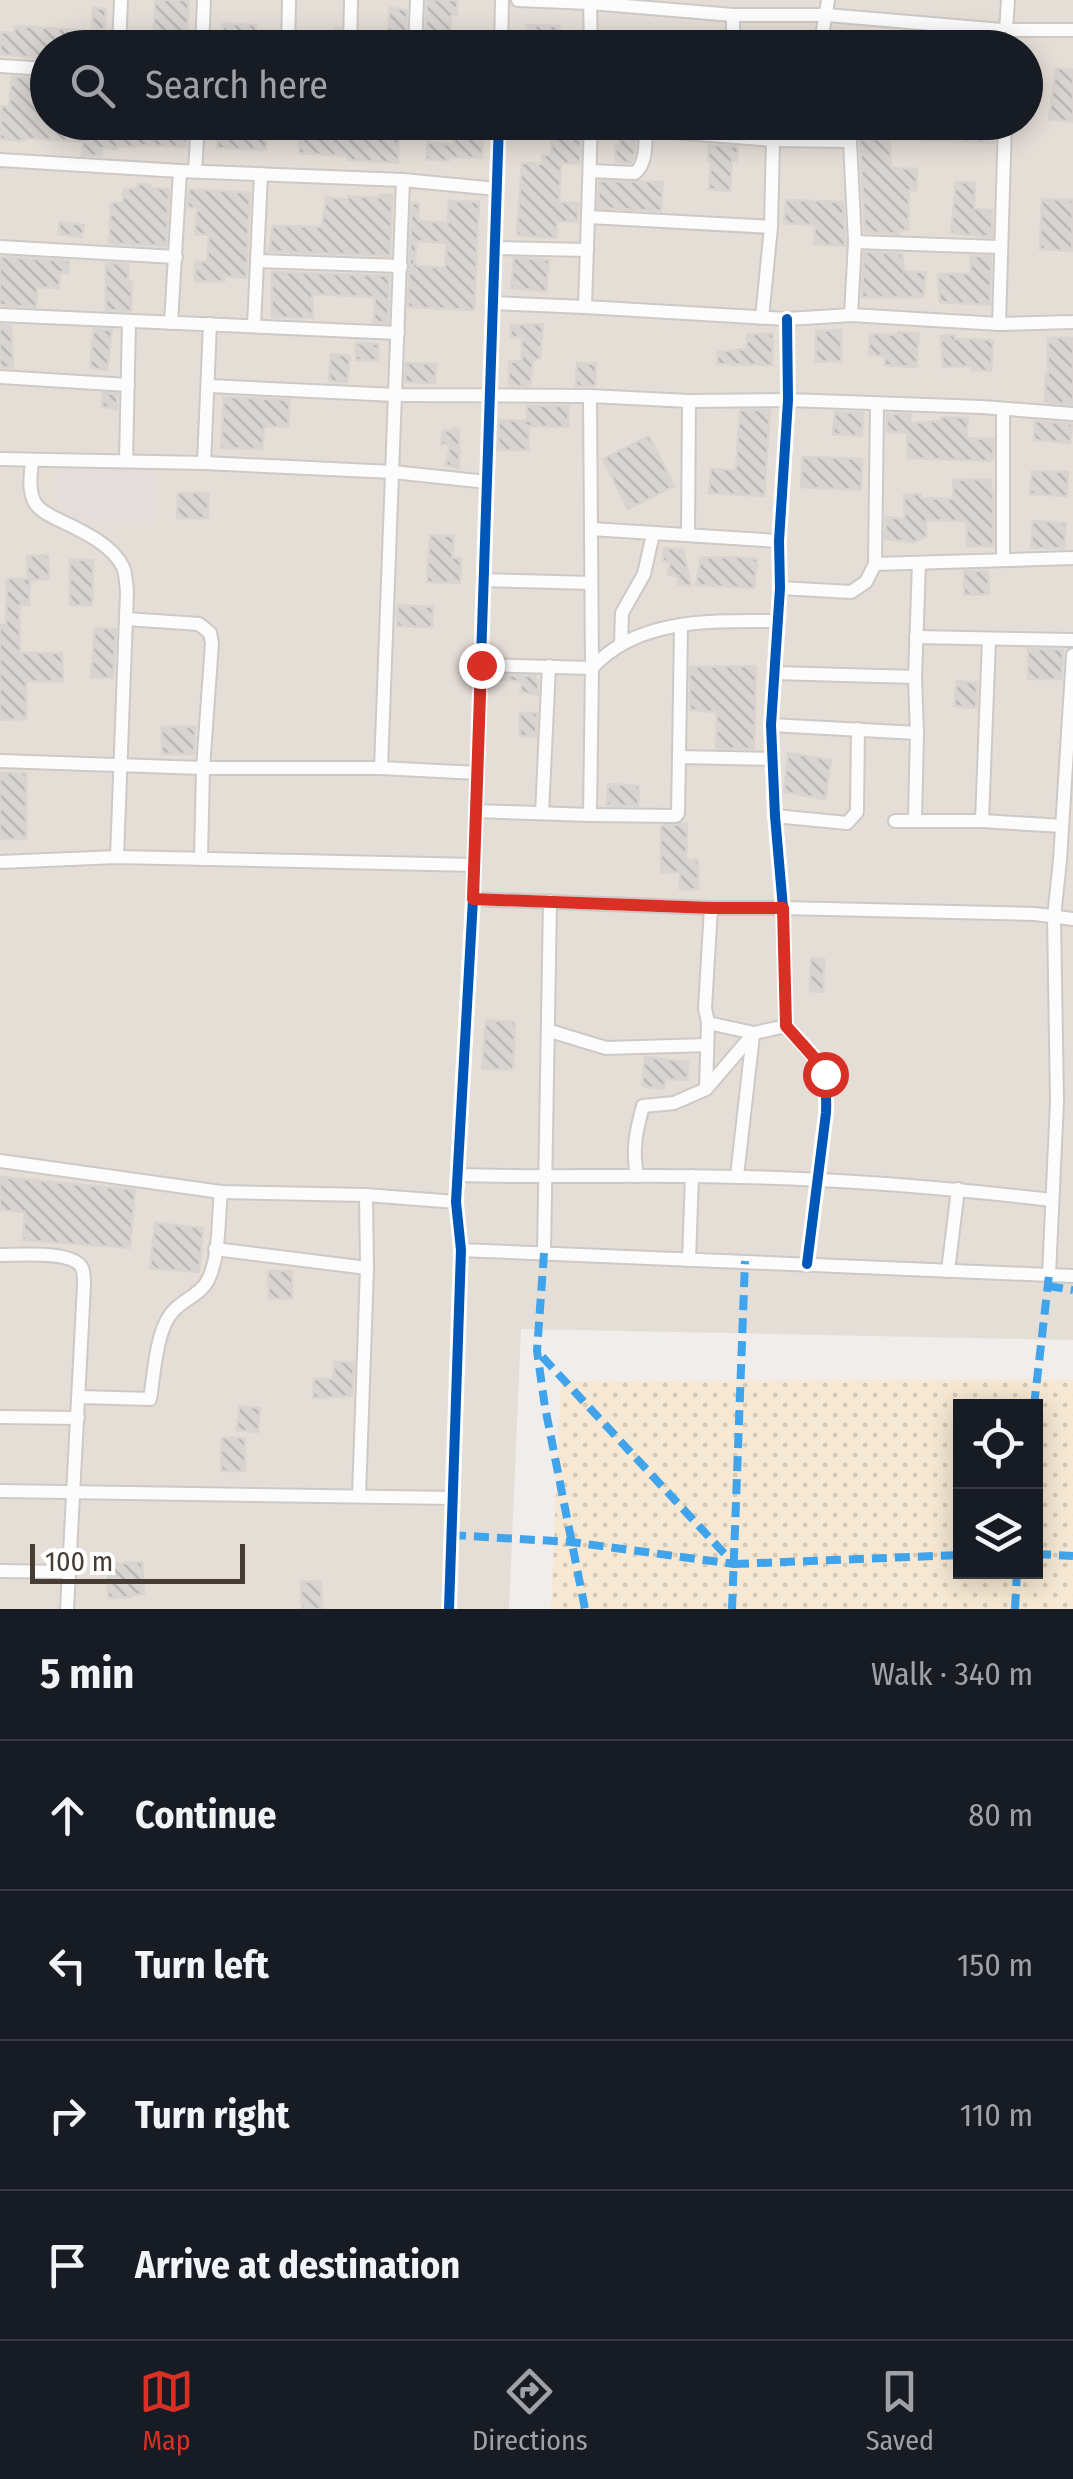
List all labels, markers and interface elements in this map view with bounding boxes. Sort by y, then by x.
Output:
search box [30,30,1043,140]
icon: search [65,58,120,113]
text: Search here [145,62,328,108]
route end [459,643,505,689]
route start [803,1052,849,1098]
map controls [953,1399,1043,1579]
button: locate [953,1399,1043,1489]
button: layers [953,1489,1043,1579]
scale bar [30,1539,245,1584]
text: 100 m [45,1545,113,1578]
text: 5 min [40,1649,134,1699]
text: Walk · 340 m [871,1655,1033,1693]
icon: ahead [40,1788,95,1843]
text: Continue [135,1792,276,1838]
text: 80 m [968,1796,1033,1834]
icon: left [40,1938,95,1993]
text: Turn left [135,1942,269,1988]
text: 150 m [957,1946,1033,1984]
icon: right [40,2088,95,2143]
text: Turn right [135,2092,289,2138]
text: 110 m [960,2096,1033,2134]
icon: arrive [40,2238,95,2293]
text: Arrive at destination [135,2242,460,2288]
tab: Map [139,2364,194,2457]
tab: Directions [472,2364,588,2457]
tab: Saved [866,2364,934,2457]

